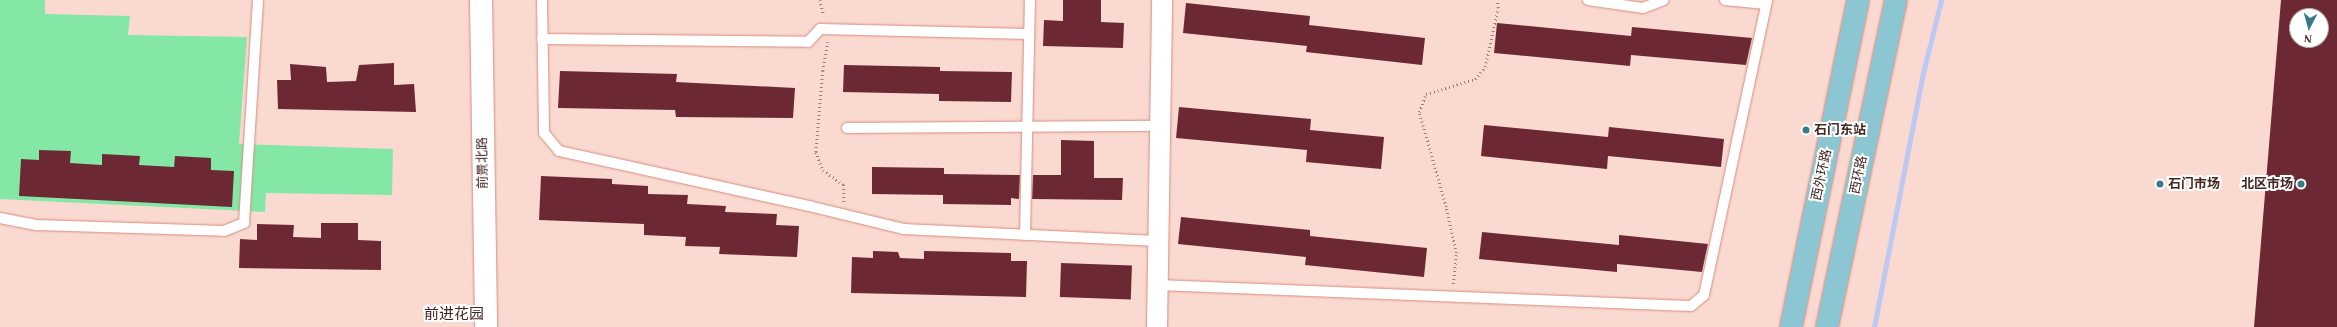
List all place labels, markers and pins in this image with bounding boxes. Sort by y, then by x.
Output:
place label: 石门东站 [1814,122,1866,138]
marker: 石门东站 [1801,125,1811,135]
place label: 石门市场 [2168,176,2220,192]
place label: 北区市场 [2241,176,2293,192]
marker: 石门市场 [2155,179,2165,189]
marker: 北区市场 [2296,179,2306,189]

